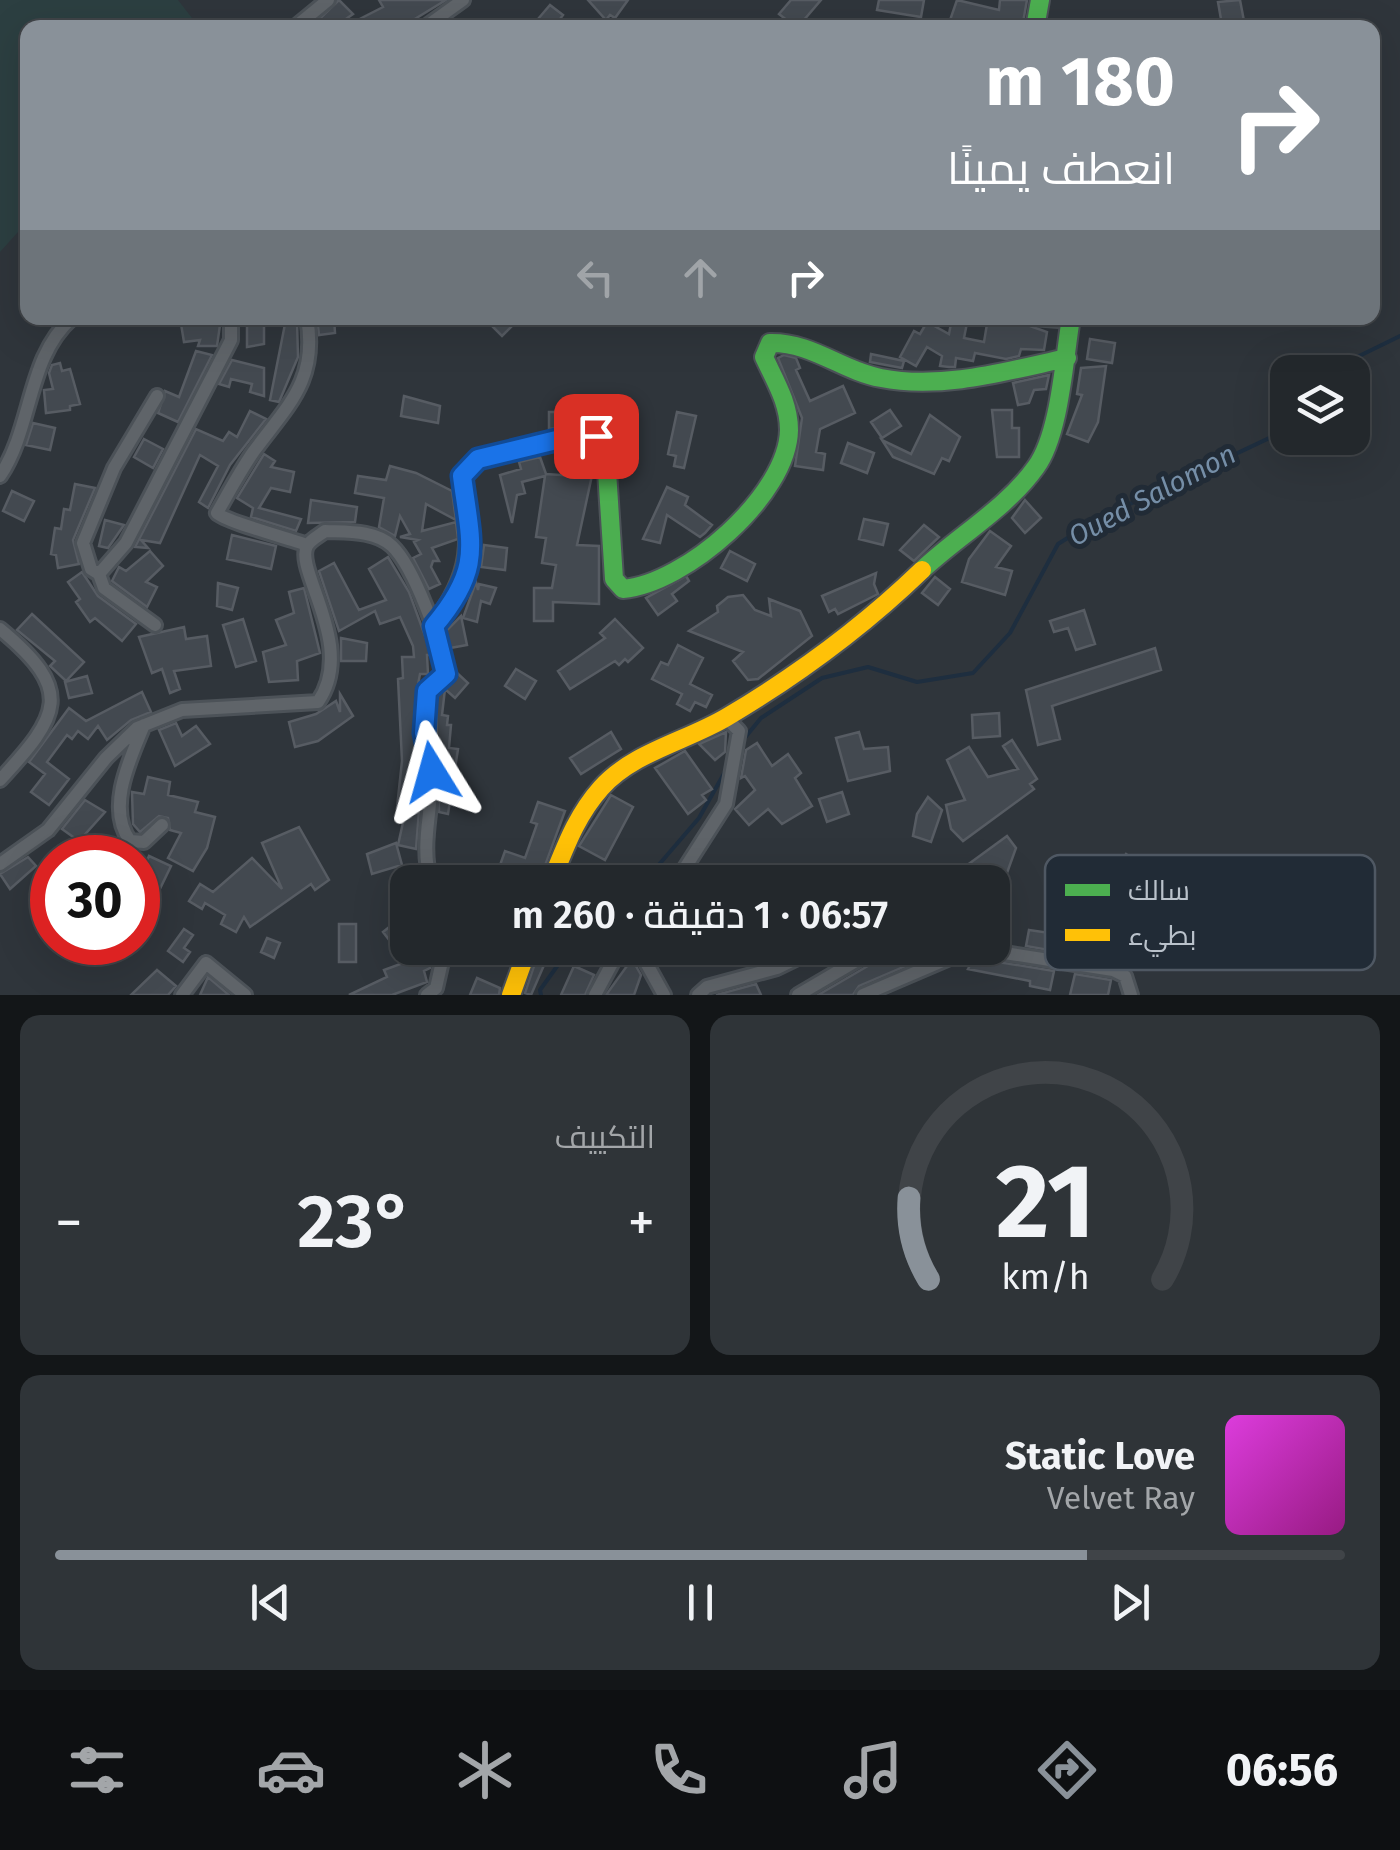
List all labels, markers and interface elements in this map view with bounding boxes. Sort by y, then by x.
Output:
text: 180 m [985,40,1175,124]
icon: right [1210,60,1340,190]
text: انعطف يمينًا [947,142,1175,196]
icon: left [568,250,623,305]
icon: ahead [673,250,728,305]
icon: right [778,250,833,305]
map controls [1270,355,1370,455]
button: layers [1270,355,1370,455]
pin [554,394,639,479]
icon: arrive [569,409,624,464]
water label: Oued Salomon [1063,437,1241,553]
position arrow [380,720,484,824]
speed limit sign: 30 [30,835,160,965]
legend [1045,855,1375,970]
text: سالك [1128,874,1190,907]
text: 06:57 · 1 دقيقة · 260 m [512,892,888,938]
text: بطيء [1128,919,1196,957]
text: التكييف [555,1118,655,1156]
text: 21 [995,1140,1095,1265]
text: 23° [297,1177,413,1267]
text: − [55,1190,83,1256]
text: + [628,1190,655,1256]
text: km/h [1001,1256,1089,1298]
text: Static Love [1005,1433,1195,1479]
text: Velvet Ray [1047,1479,1195,1517]
icon: previous [243,1575,298,1630]
icon: pause [673,1575,728,1630]
icon: next [1103,1575,1158,1630]
icon: filters [62,1735,132,1805]
icon: car [256,1735,326,1805]
icon: climate [450,1735,520,1805]
icon: phone [644,1735,714,1805]
icon: music [838,1735,908,1805]
icon: directions [1032,1735,1102,1805]
text: 06:56 [1226,1743,1338,1797]

